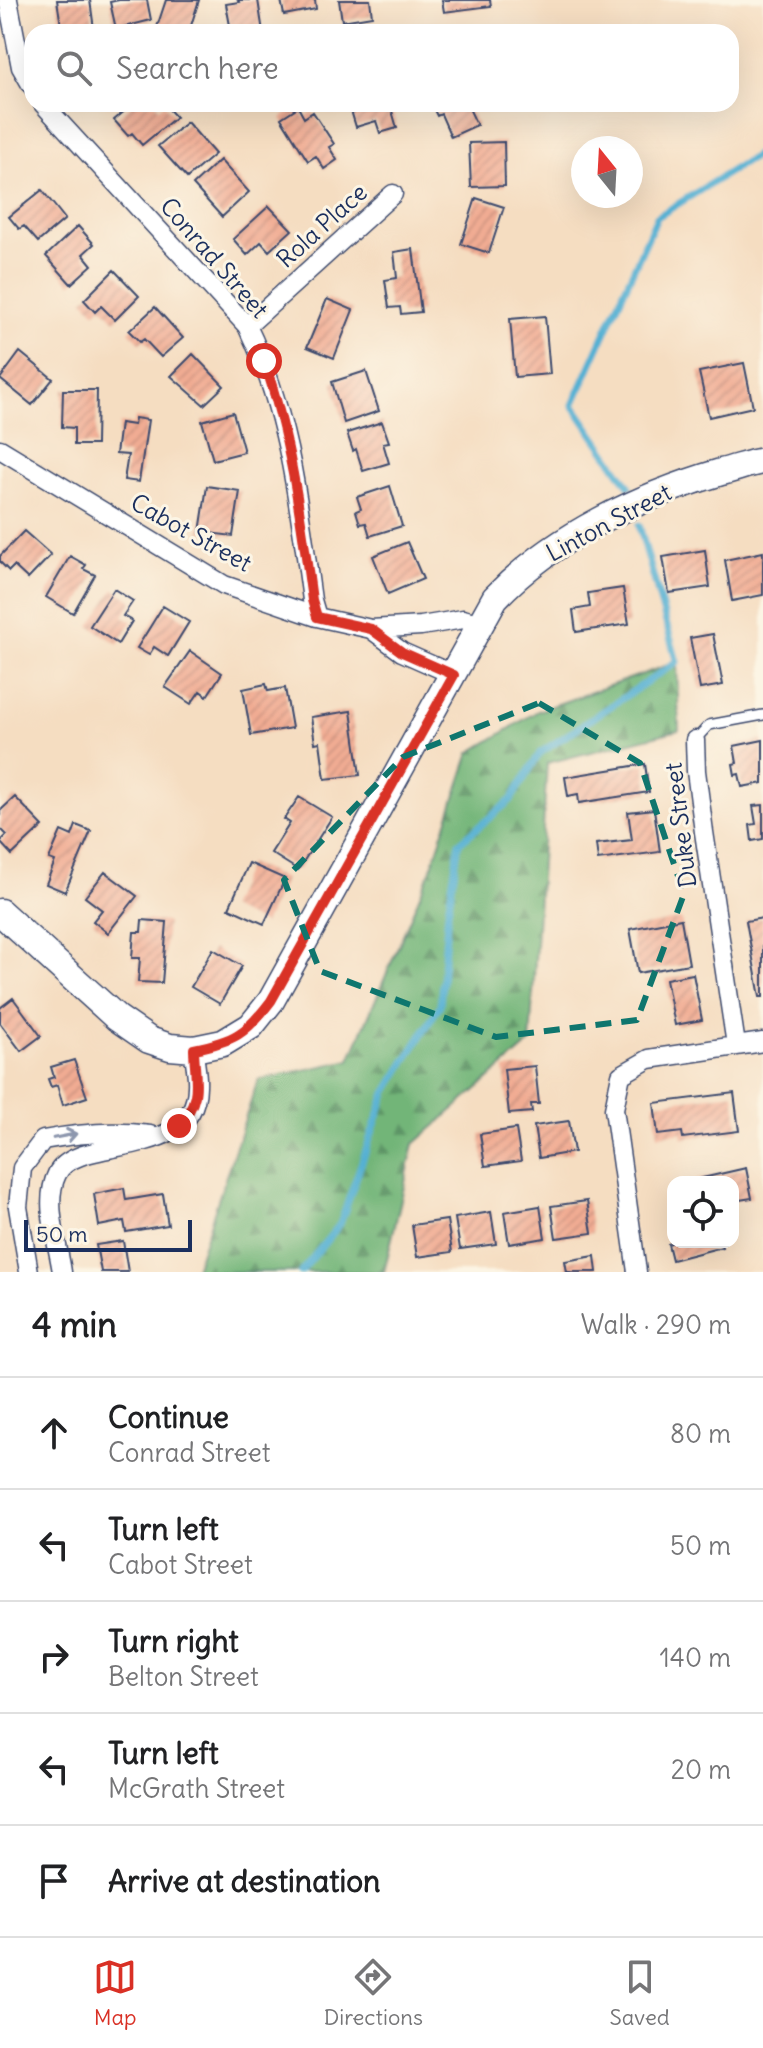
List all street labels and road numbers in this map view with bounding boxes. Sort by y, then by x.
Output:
street label: Rola Place [270,177,373,274]
street label: Conrad Street [154,191,275,324]
street label: Linton Street [541,477,676,568]
street label: Cabot Street [126,487,257,578]
street label: Duke Street [657,761,703,889]

